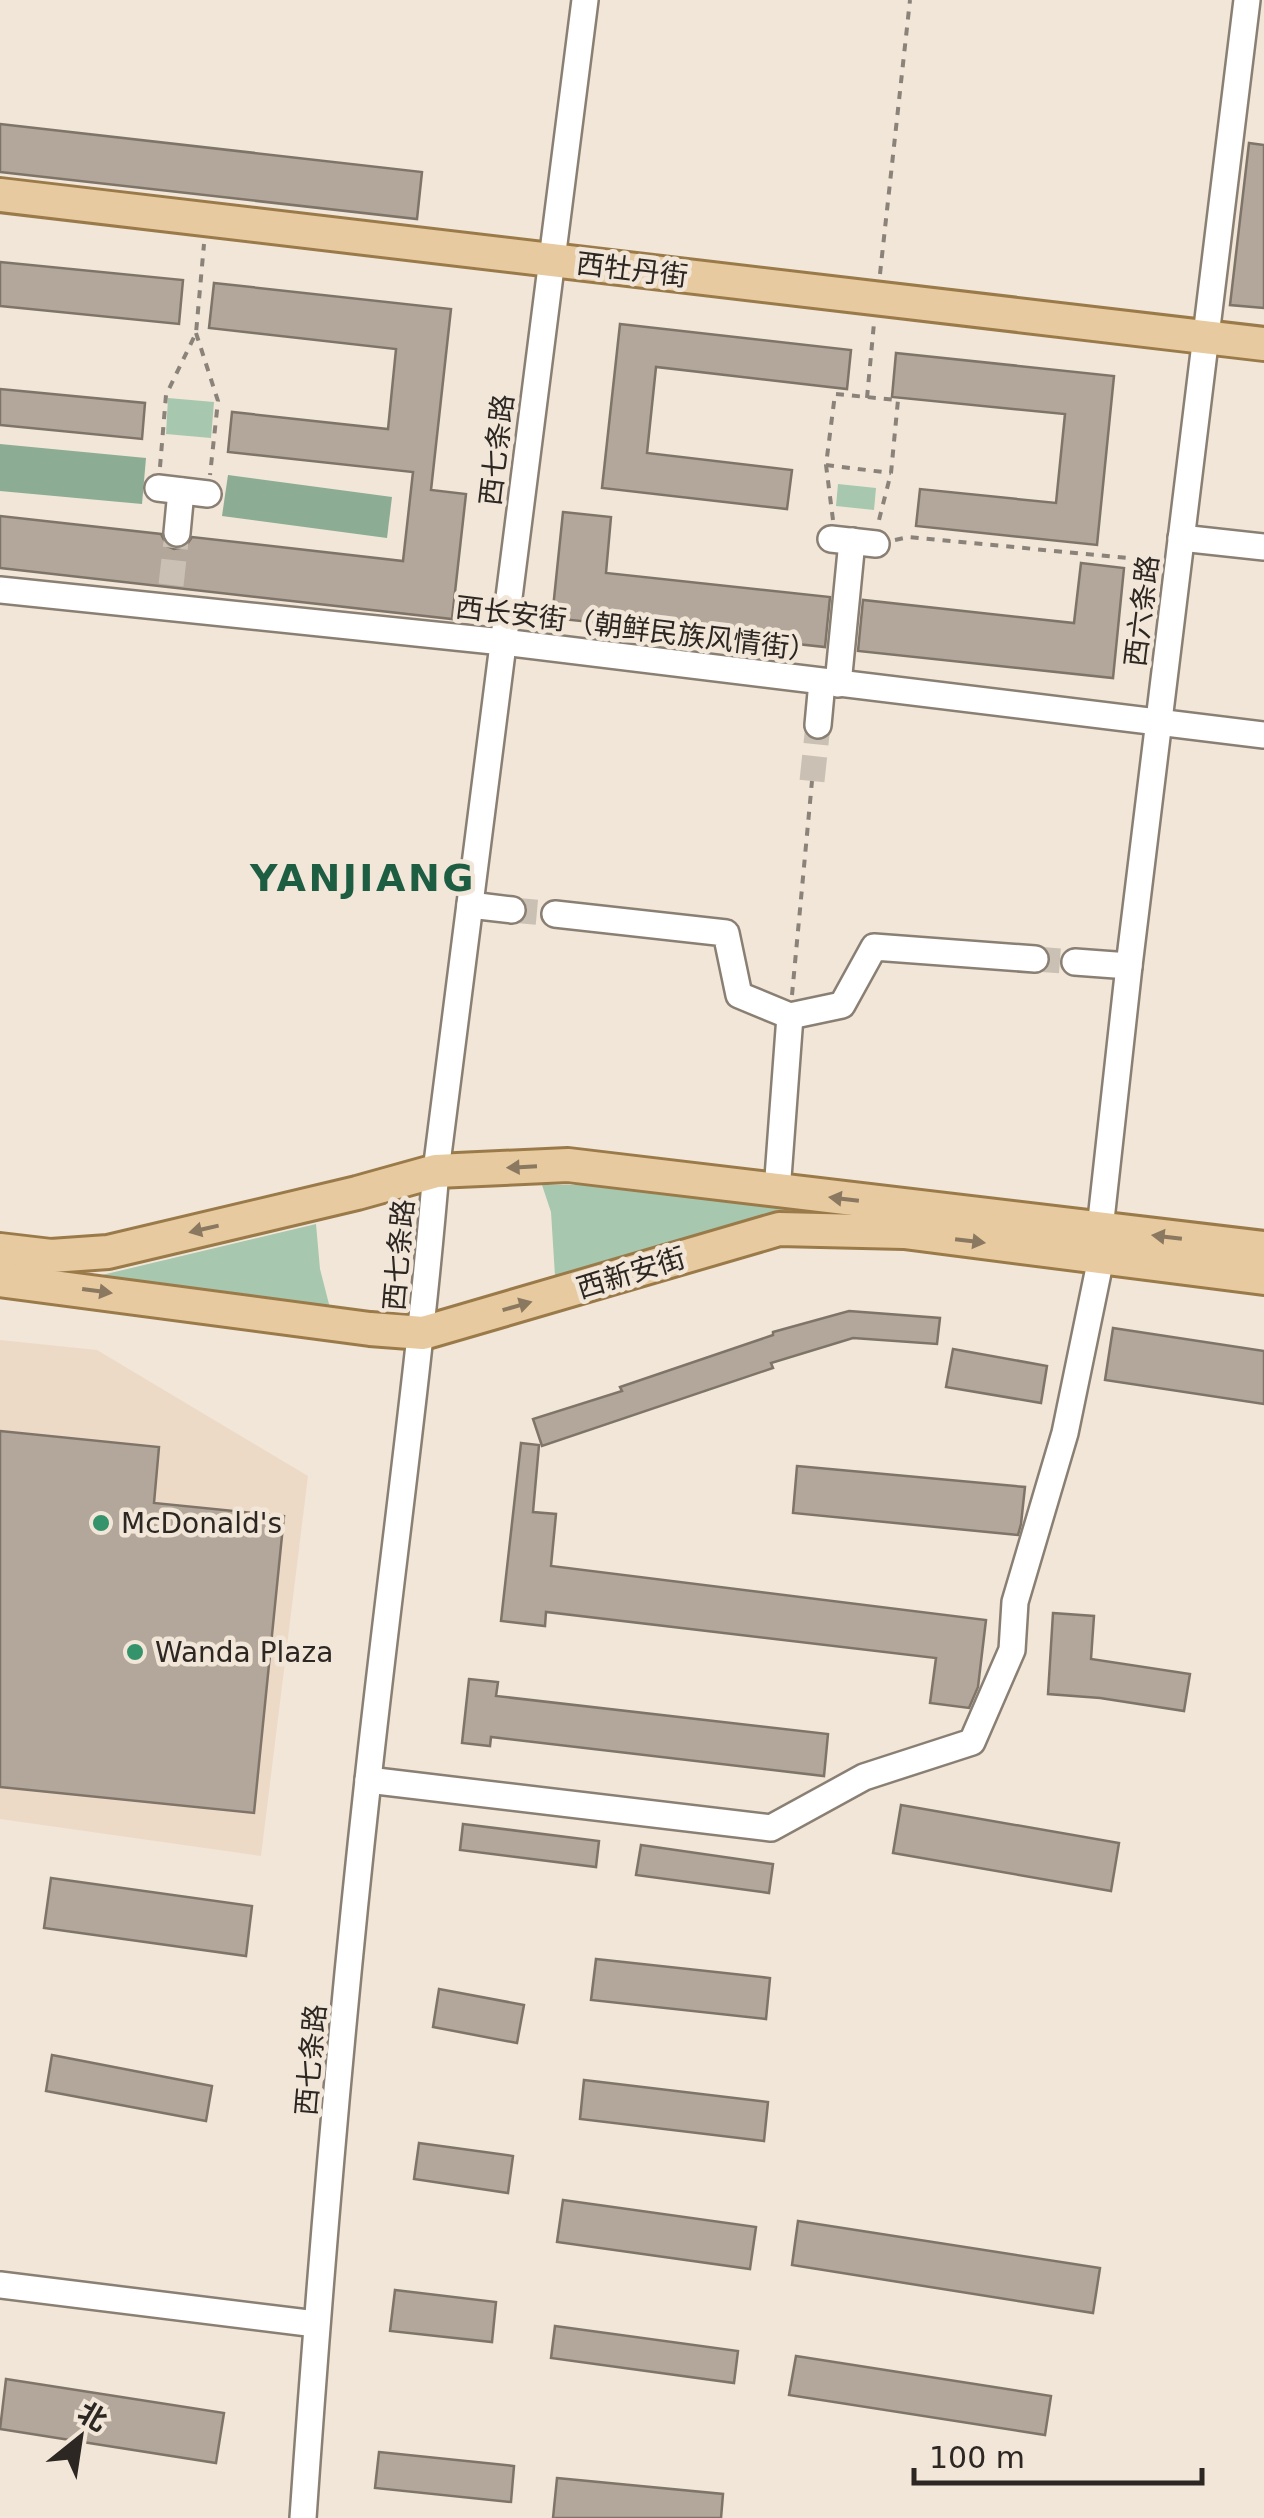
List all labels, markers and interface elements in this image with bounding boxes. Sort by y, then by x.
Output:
street label: 西牡丹街 [574,247,690,293]
street label: 西七条路 [474,392,520,508]
street label: 西六条路 [1119,553,1165,669]
street label: 西长安街（朝鲜民族风情街） [453,590,819,668]
district label: YANJIANG [249,856,476,900]
one-way arrow [505,1159,537,1175]
one-way arrow [828,1191,860,1207]
street label: 西七条路 [378,1198,420,1312]
one-way arrow [188,1222,219,1237]
one-way arrow [1151,1229,1183,1245]
one-way arrow [955,1233,986,1249]
street label: 西新安街 [573,1241,689,1305]
one-way arrow [81,1283,113,1299]
one-way arrow [502,1298,533,1314]
place label: McDonald's [121,1507,282,1540]
marker: McDonald's [90,1512,112,1534]
place label: Wanda Plaza [155,1636,333,1669]
marker: Wanda Plaza [124,1641,146,1663]
street label: 西七条路 [290,2003,332,2117]
north arrow [30,2388,130,2488]
text: 北 [72,2395,113,2438]
scale bar [914,2423,1202,2485]
text: 100 m [929,2440,1025,2475]

